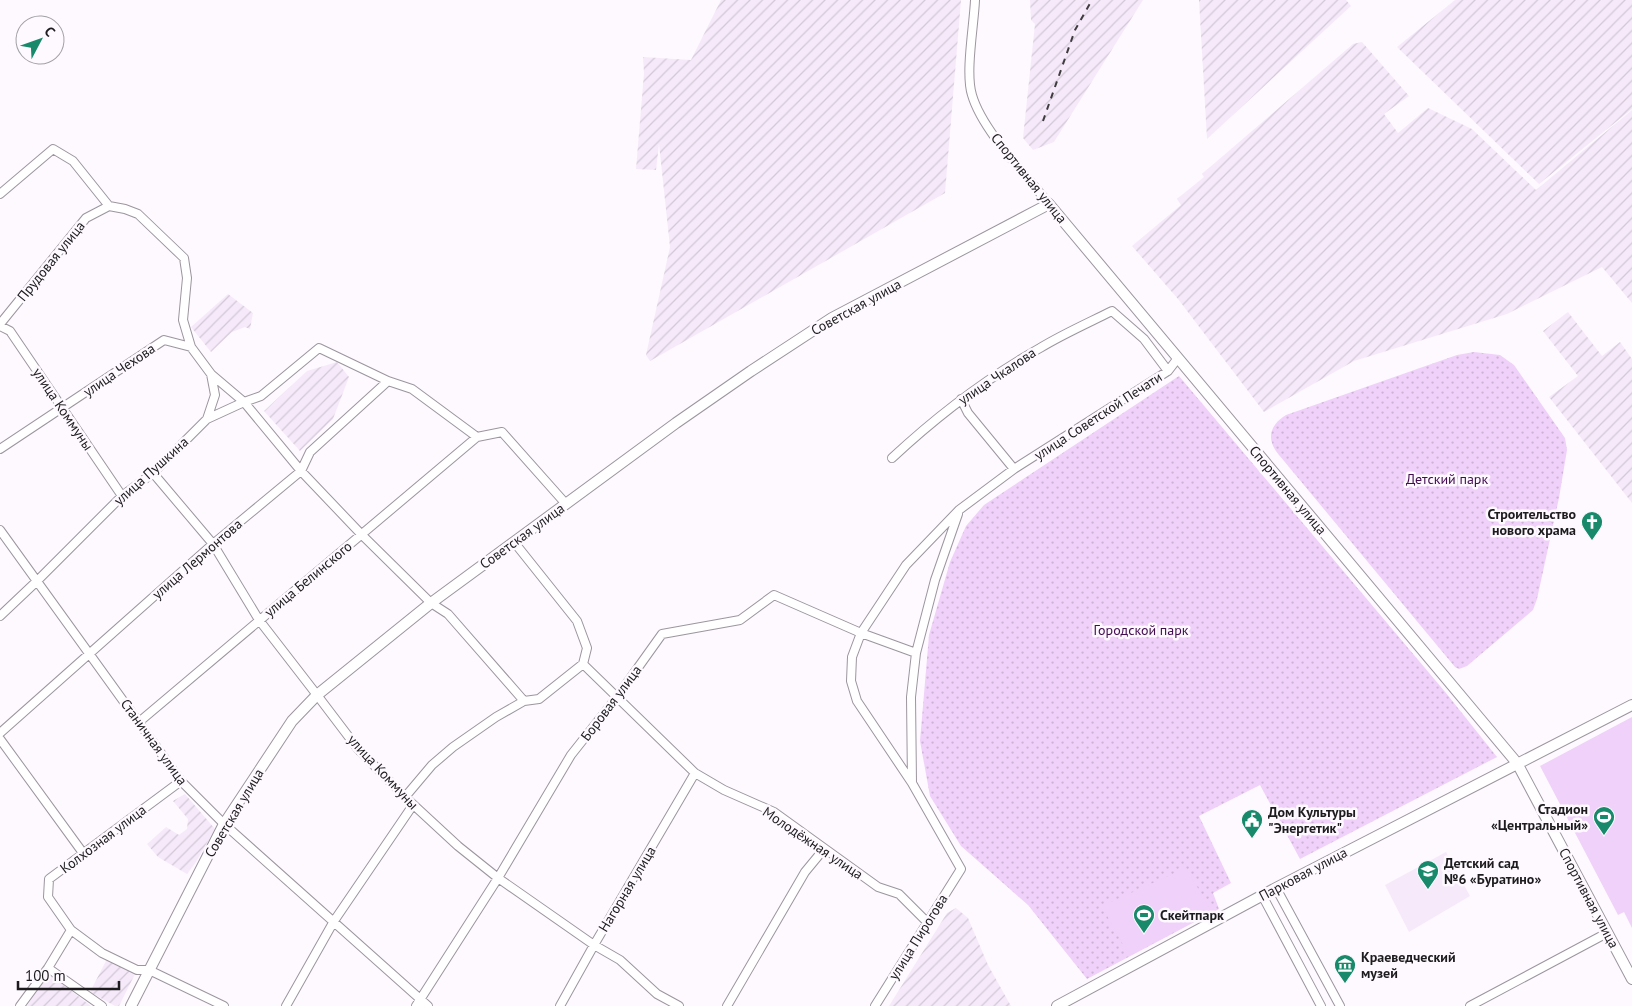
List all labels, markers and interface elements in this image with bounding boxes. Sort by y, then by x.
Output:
north arrow [15,15,65,65]
text: С [40,23,59,40]
street label: Спортивная улица [987,129,1071,227]
street label: Прудовая улица [13,217,89,305]
street label: Советская улица [808,275,904,339]
street label: улица Чехова [80,339,158,401]
street label: улица Чкалова [955,343,1039,409]
street label: улица Коммуны [29,364,97,454]
street label: улица Советской Печати [1031,368,1165,464]
street label: улица Пушкина [110,433,192,509]
street label: Спортивная улица [1245,442,1331,538]
park label: Детский парк [1406,470,1488,488]
street label: Советская улица [476,499,568,573]
place label: Строительство нового храма [1487,505,1576,539]
church icon: Строительство нового храма [1580,510,1604,541]
street label: улица Лермонтова [148,515,246,603]
street label: улица Белинского [260,537,356,621]
park label: Городской парк [1093,621,1189,639]
street label: Боровая улица [577,662,645,744]
street label: Станичная улица [117,695,191,789]
street label: улица Коммуны [344,731,422,813]
street label: Советская улица [200,765,268,861]
place label: Стадион «Центральный» [1491,800,1588,834]
street label: Колхозная улица [56,801,150,877]
street label: Молодёжная улица [759,803,867,883]
place label: Дом Культуры "Энергетик" [1268,803,1356,837]
sports icon: Стадион «Центральный» [1592,805,1616,836]
public building icon: Дом Культуры "Энергетик" [1240,808,1264,839]
street label: Нагорная улица [594,843,660,935]
street label: Парковая улица [1256,843,1350,905]
street label: Спортивная улица [1555,845,1623,951]
place label: Детский сад №6 «Буратино» [1444,854,1541,888]
school or university icon: Детский сад №6 «Буратино» [1416,859,1440,890]
street label: улица Пирогова [884,891,952,983]
sports icon: Скейтпарк [1132,903,1156,934]
place label: Скейтпарк [1160,906,1224,924]
place label: Краеведческий музей [1361,948,1456,982]
museum icon: Краеведческий музей [1333,953,1357,984]
scale bar [18,958,119,990]
text: 100 m [25,966,66,985]

